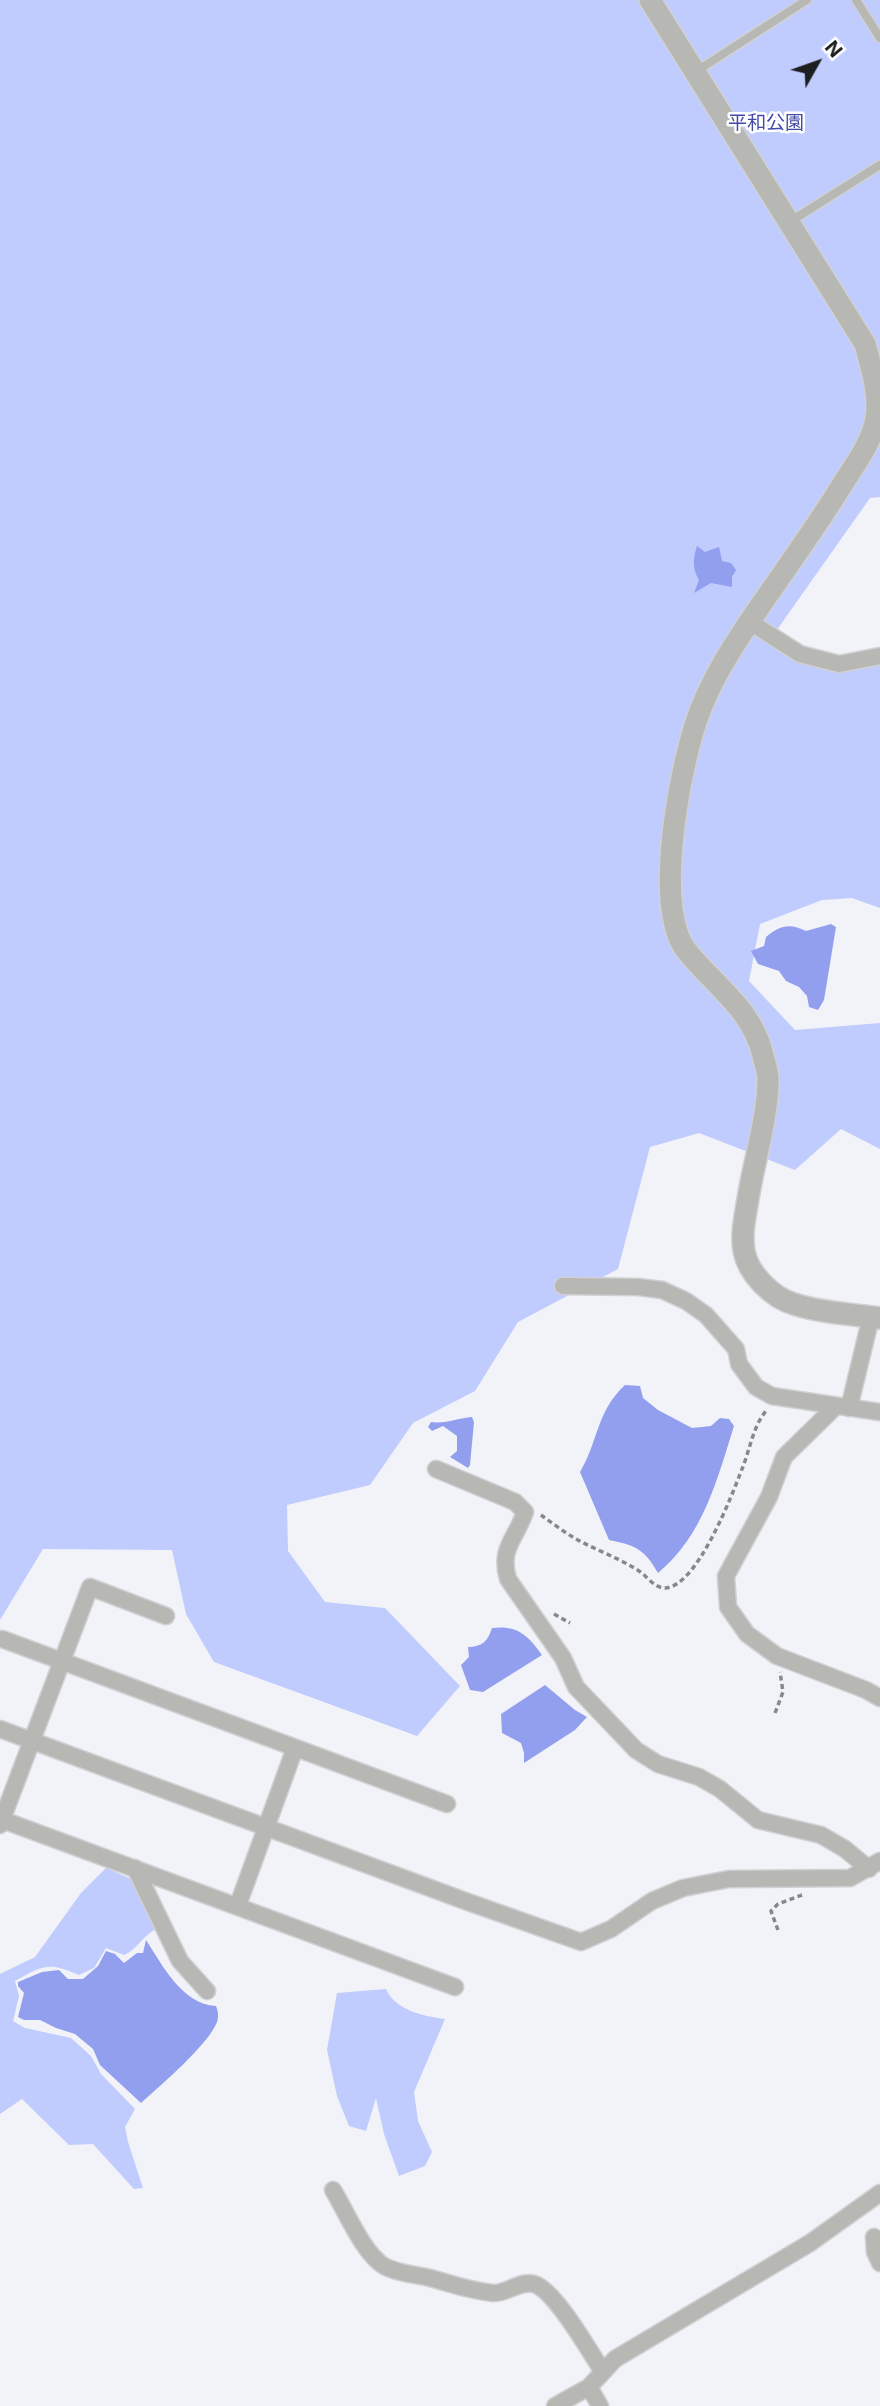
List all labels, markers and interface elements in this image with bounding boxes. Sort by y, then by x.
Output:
north arrow [782,28,852,98]
text: N [820,36,847,62]
park label: 平和公園 [728,112,804,134]

